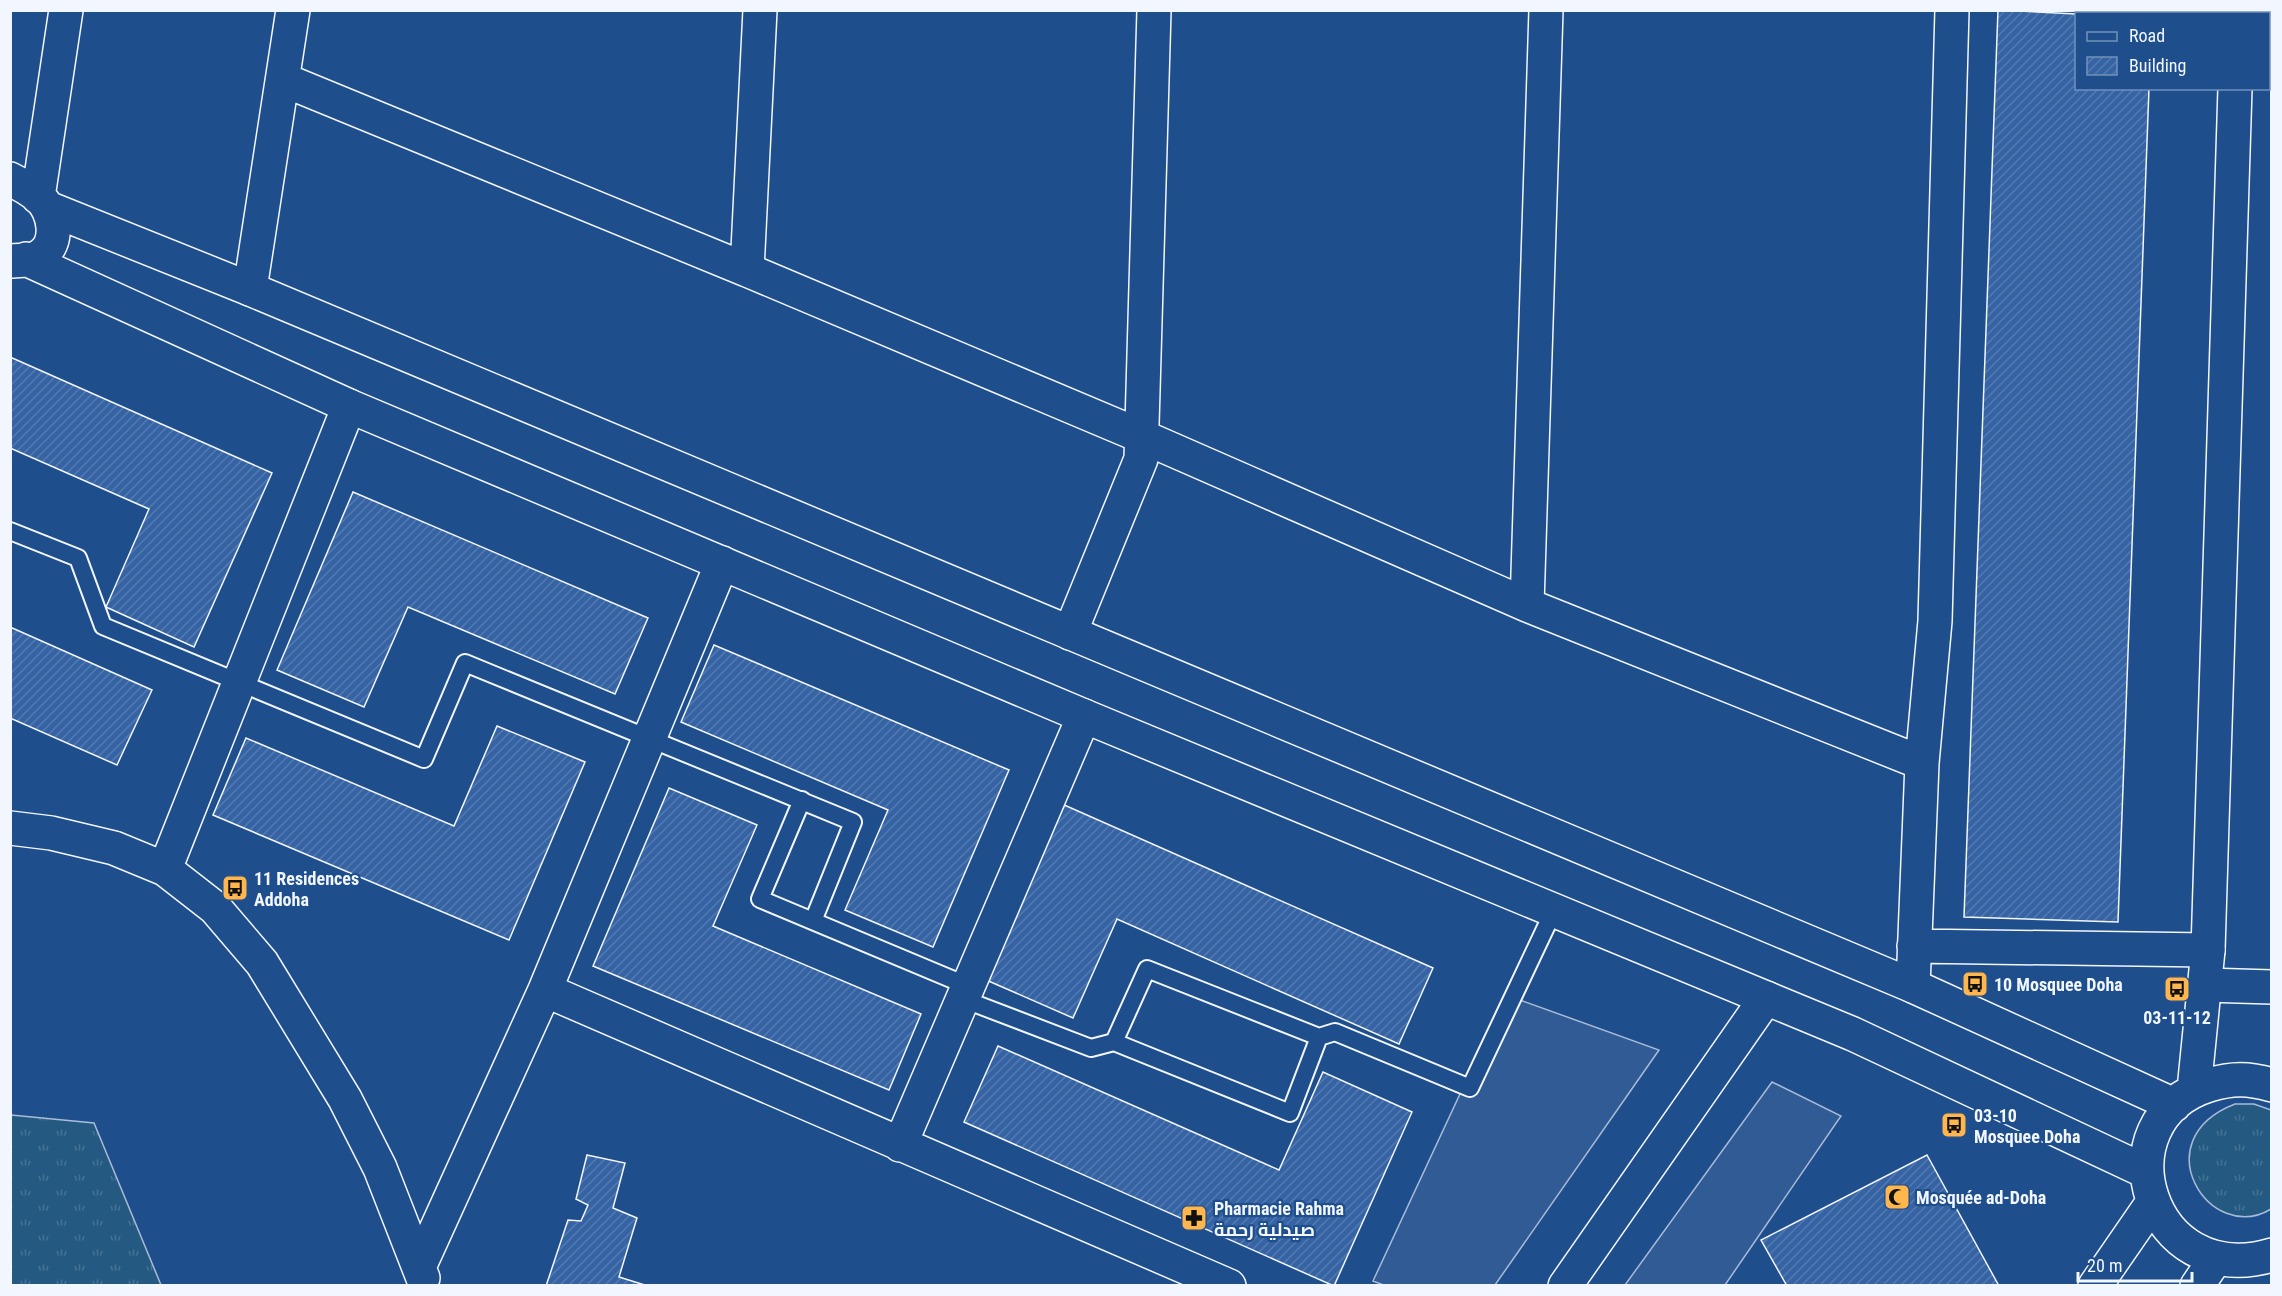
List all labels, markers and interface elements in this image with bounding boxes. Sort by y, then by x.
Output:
legend [2075,12,2270,90]
text: Road [2129,25,2165,46]
text: Building [2129,55,2186,76]
place label: 11 Residences Addoha [254,868,359,910]
bus stop icon: 11 Residences Addoha [220,873,250,903]
bus stop icon: 10 Mosquee Doha [1960,969,1990,999]
place label: 10 Mosquee Doha [1994,974,2123,995]
bus stop icon: 03-11-12 [2162,974,2192,1004]
place label: 03-11-12 [2143,1007,2211,1028]
place label: 03-10 Mosquee Doha [1974,1105,2080,1147]
bus stop icon: 03-10 Mosquee Doha [1939,1110,1969,1140]
mosque icon: Mosquée ad-Doha [1882,1182,1912,1212]
place label: Mosquée ad-Doha [1916,1187,2046,1208]
place label: Pharmacie Rahma صيدلية رحمة [1214,1198,1344,1240]
pharmacy icon: Pharmacie Rahma صيدلية رحمة [1179,1203,1209,1233]
scale bar [2078,1245,2192,1283]
text: 20 m [2087,1255,2122,1276]

